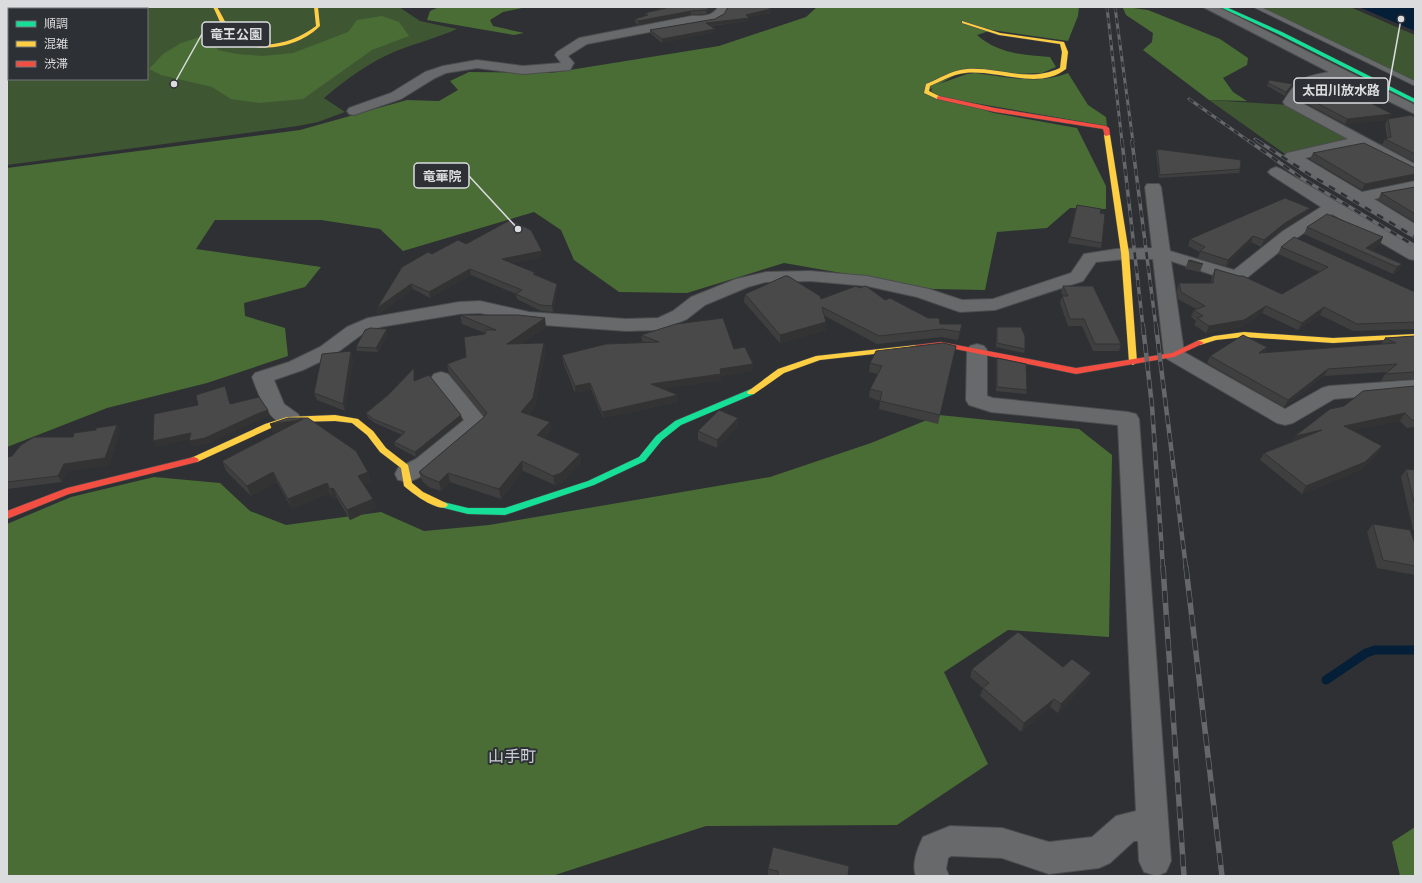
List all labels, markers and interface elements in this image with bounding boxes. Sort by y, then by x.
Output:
legend [8,8,148,80]
text: 順調 [44,16,68,31]
callout: 竜王公園 [202,22,270,47]
text: 竜王公園 [210,26,262,42]
text: 混雑 [44,36,68,51]
text: 渋滞 [44,56,68,71]
callout: 太田川放水路 [1294,78,1388,103]
text: 太田川放水路 [1302,82,1380,98]
callout: 竜華院 [414,163,469,188]
text: 竜華院 [422,168,462,184]
district label: 山手町 [488,746,536,765]

